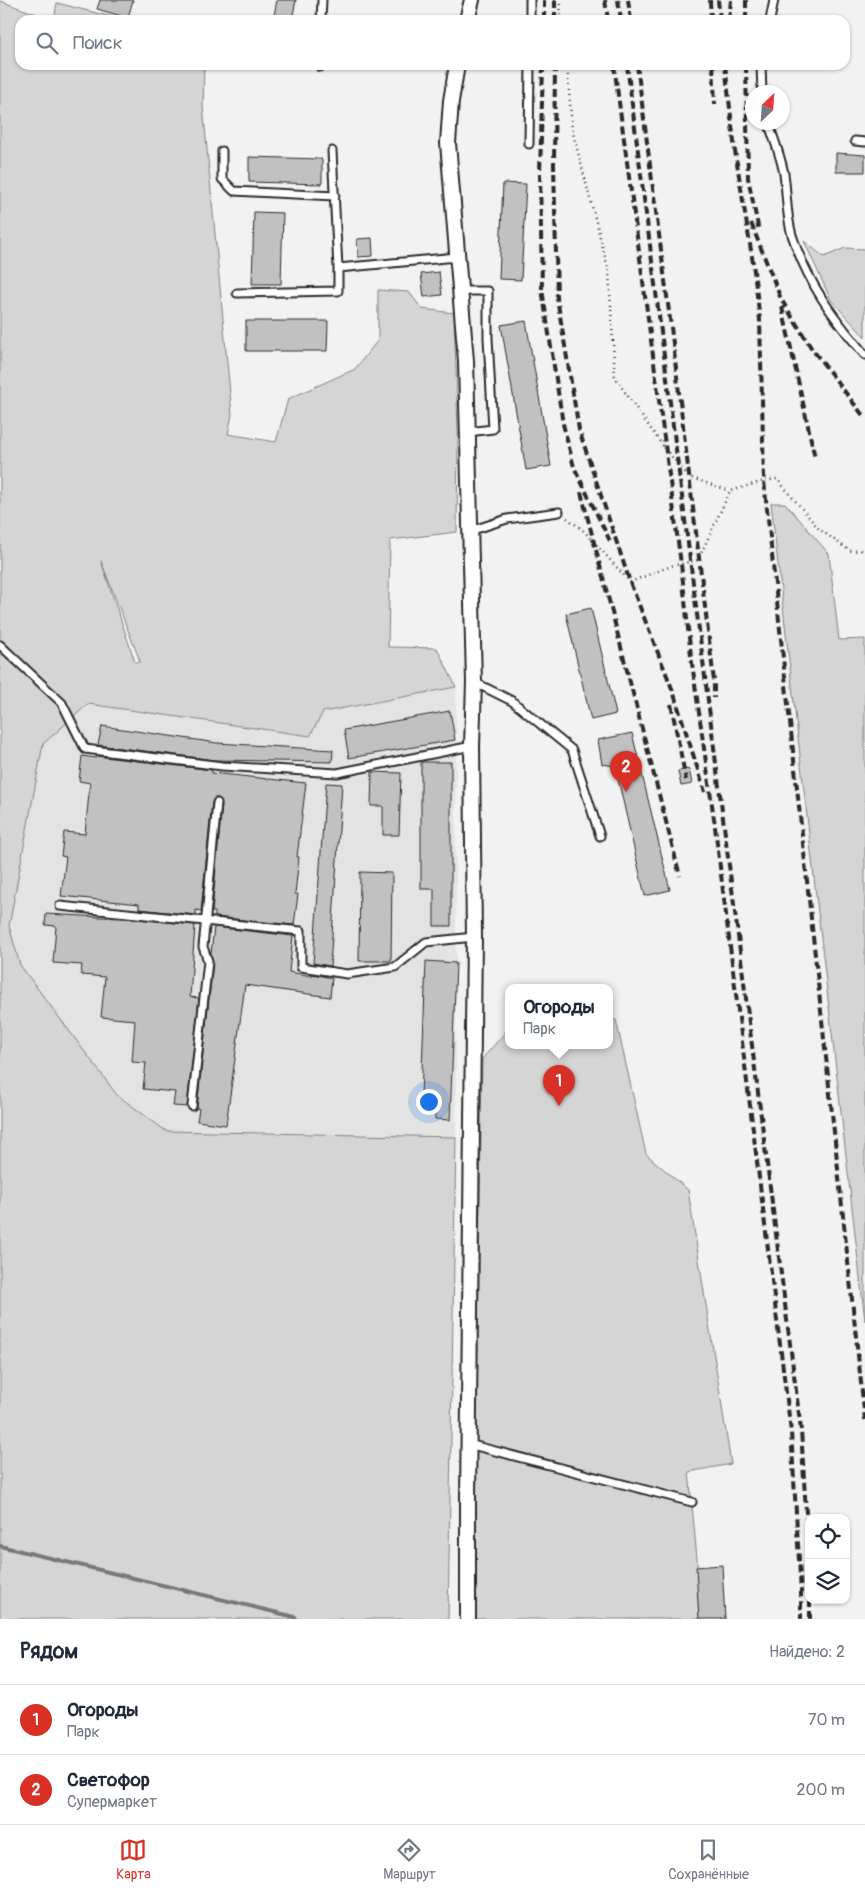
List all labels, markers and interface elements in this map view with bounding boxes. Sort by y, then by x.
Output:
search box [15,15,850,70]
icon: search [33,29,61,57]
text: Поиск [73,31,123,55]
north arrow [745,85,790,130]
pin: 2 [610,751,642,792]
popup [505,984,613,1049]
text: Огороды [523,995,595,1019]
text: Парк [523,1019,556,1039]
pin: 1 [543,1065,575,1106]
your location [416,1089,442,1115]
map controls [805,1514,850,1604]
button: locate [805,1514,850,1559]
button: layers [805,1559,850,1604]
text: Рядом [20,1638,78,1665]
text: Найдено: 2 [769,1642,845,1662]
text: Огороды [67,1698,139,1722]
text: 1 [33,1710,39,1730]
text: 70 m [808,1710,845,1730]
text: Парк [67,1722,100,1742]
text: Светофор [67,1768,150,1792]
text: 2 [32,1780,40,1800]
text: 200 m [797,1780,845,1800]
text: Супермаркет [67,1792,157,1812]
tab: Карта [116,1836,151,1883]
tab: Маршрут [383,1836,436,1883]
tab: Сохранённые [668,1836,749,1883]

